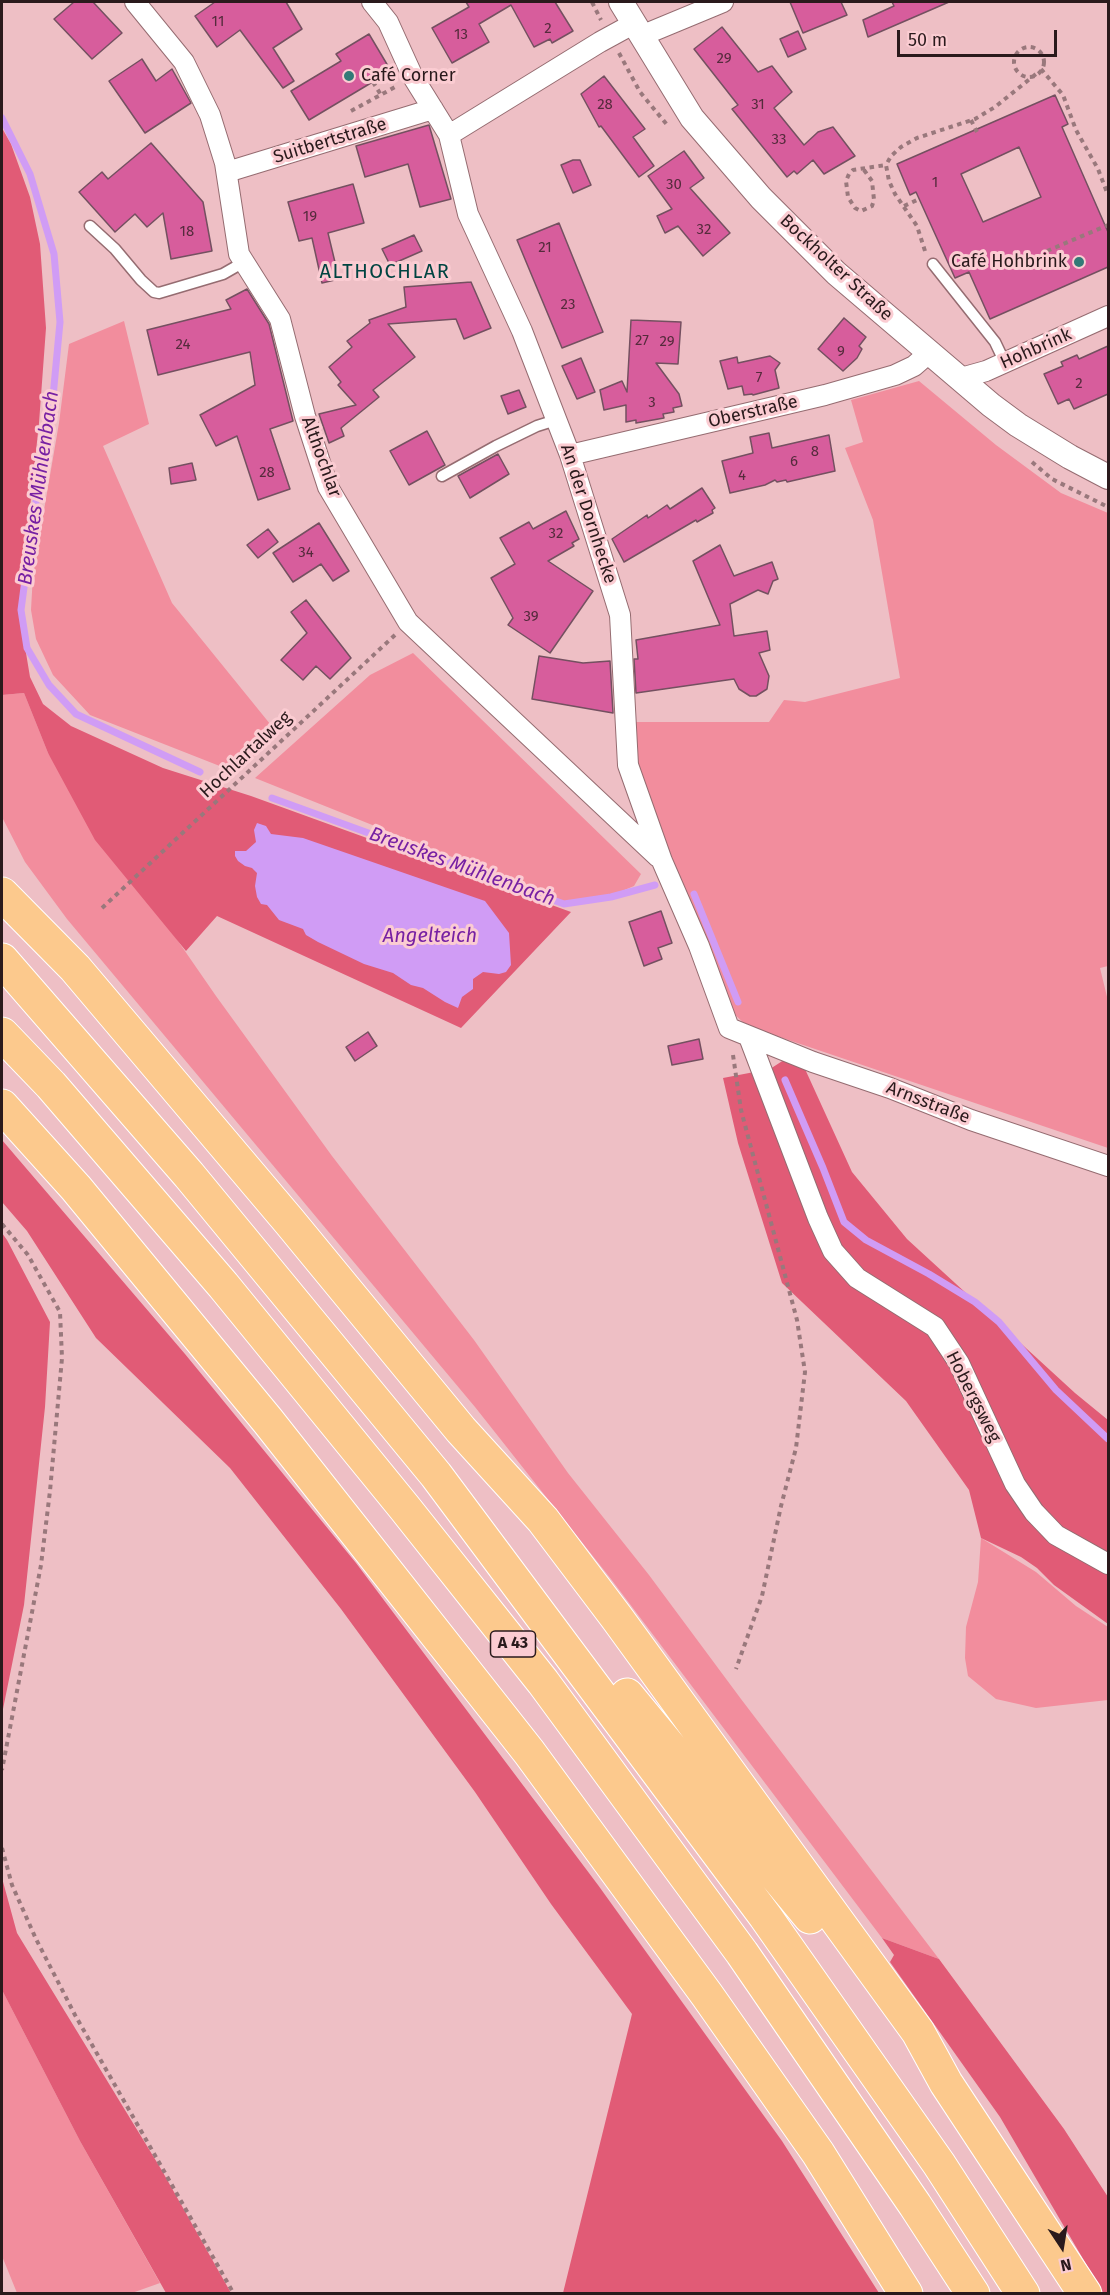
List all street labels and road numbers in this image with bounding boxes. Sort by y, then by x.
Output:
street label: Suitbertstraße [271,114,389,168]
street label: Bockholter Straße [775,210,897,326]
street label: Hohbrink [997,324,1075,374]
street label: Oberstraße [706,391,800,433]
street label: Althochlar [296,414,346,500]
street label: An der Dornhecke [555,442,621,586]
street label: Hochlartalweg [196,707,296,803]
street label: Arnsstraße [883,1077,973,1129]
street label: Hobergsweg [941,1348,1005,1446]
road number: A 43 [490,1631,536,1657]

